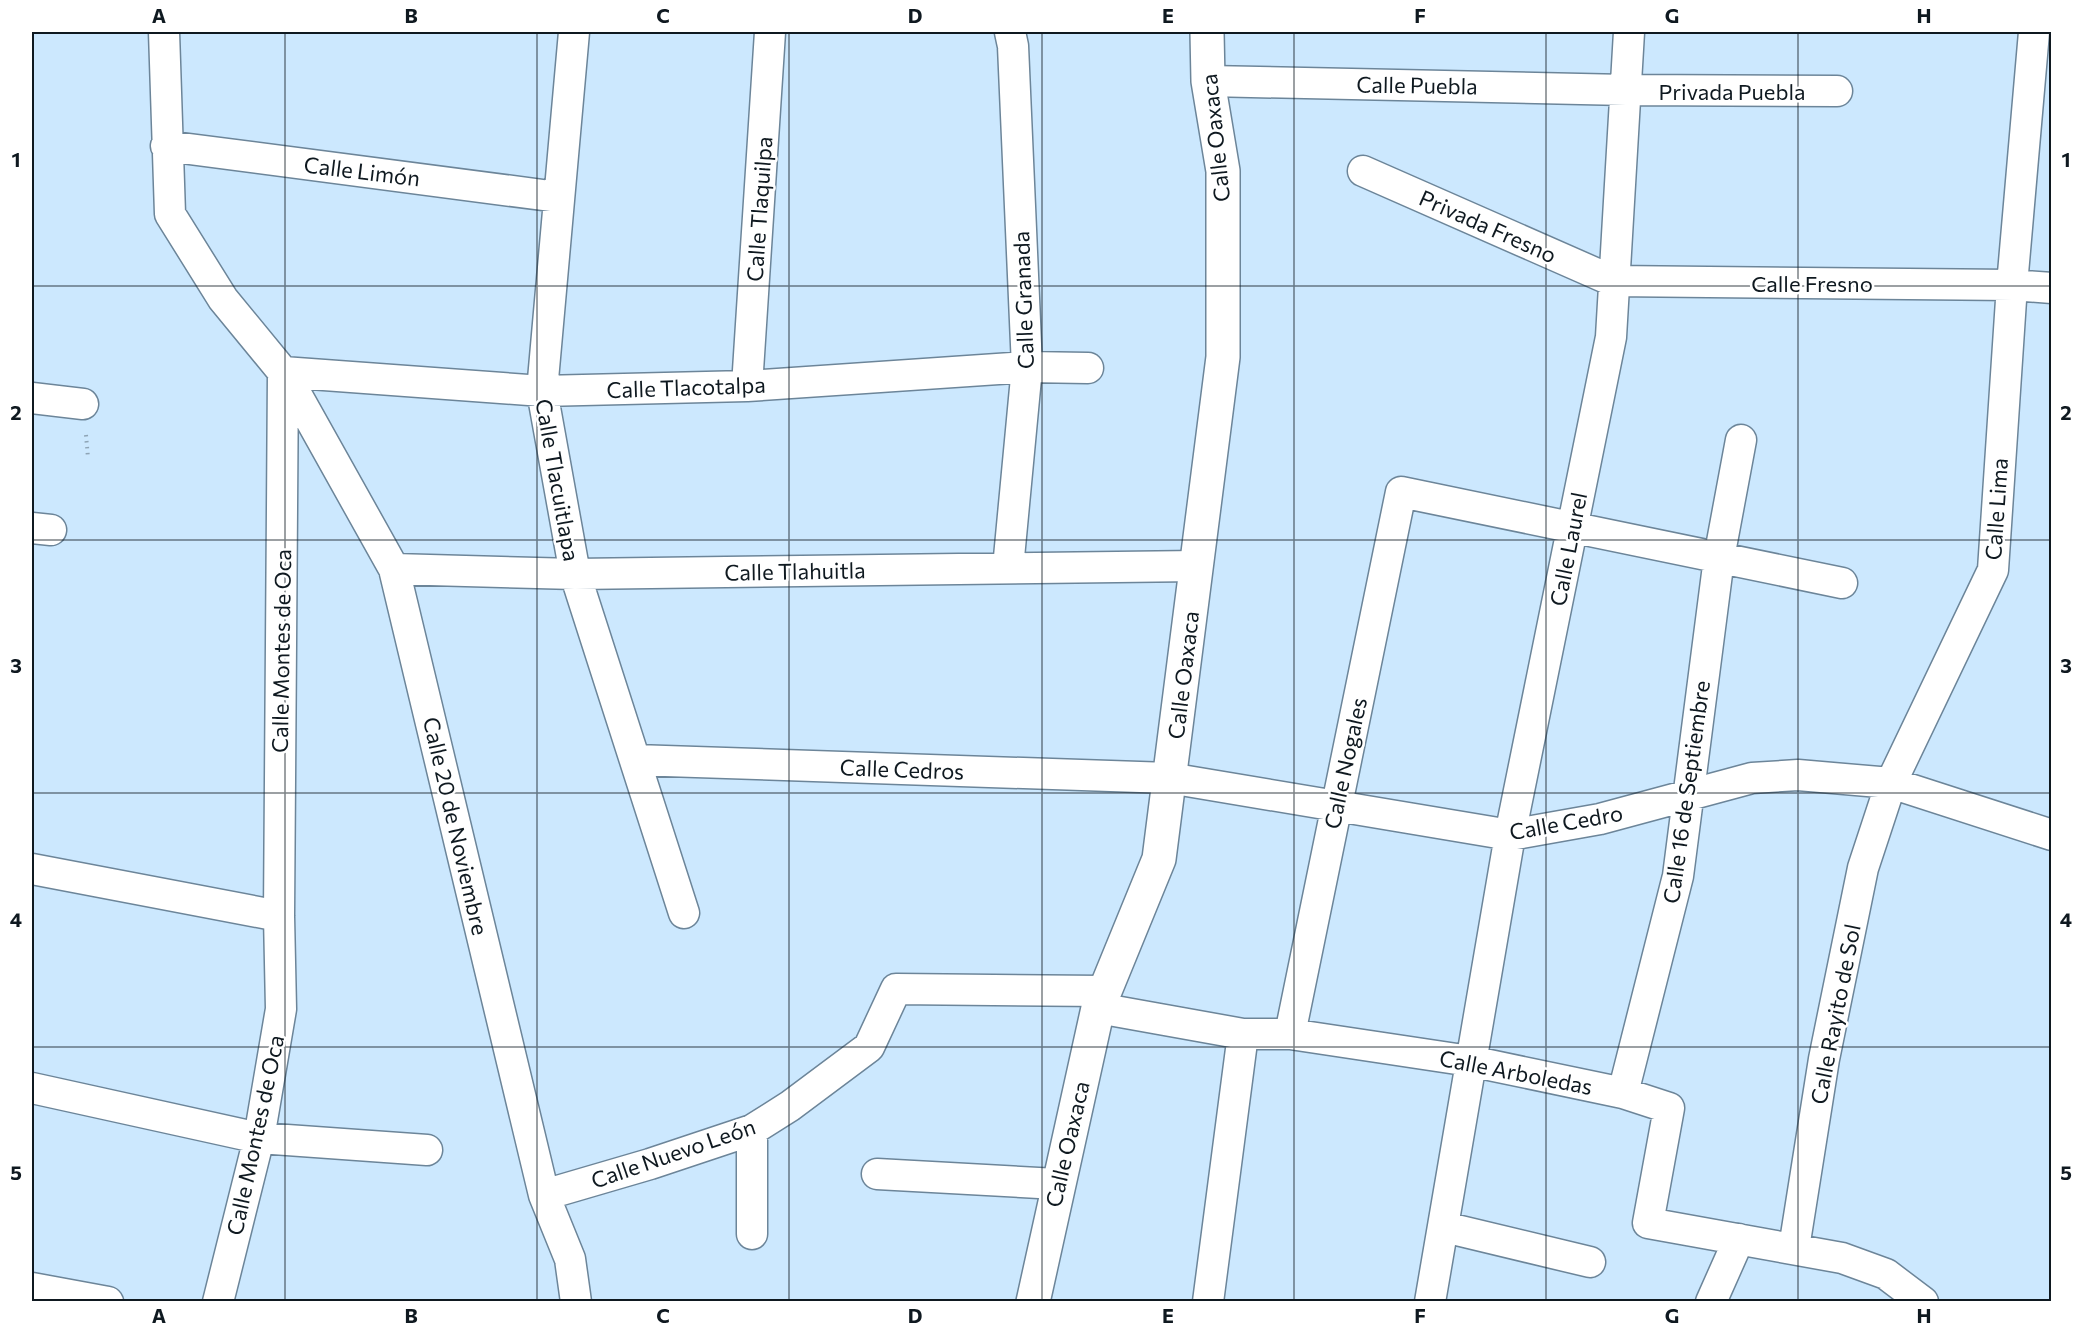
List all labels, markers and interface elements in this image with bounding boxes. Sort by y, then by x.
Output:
text: A [152,3,166,27]
text: B [404,3,418,27]
text: C [656,3,670,27]
text: D [908,3,922,27]
text: E [1162,3,1174,27]
text: F [1414,3,1426,27]
text: G [1665,3,1679,27]
text: H [1917,3,1932,27]
street label: Calle Puebla [1356,70,1478,100]
street label: Calle Oaxaca [1195,73,1235,203]
street label: Privada Puebla [1658,78,1806,105]
street label: Calle Tlaquilpa [740,135,778,283]
text: 1 [11,147,21,171]
text: 1 [2061,147,2071,171]
street label: Calle Limón [302,150,422,192]
street label: Privada Fresno [1415,184,1561,268]
street label: Calle Granada [1007,231,1039,369]
street label: Calle Fresno [1751,270,1873,297]
street label: Calle Tlacotalpa [606,371,766,403]
street label: Calle Tlacuitlapa [530,397,586,563]
text: 2 [10,400,22,424]
text: 2 [2060,400,2072,424]
street label: Calle Lima [1979,457,2013,561]
street label: Calle Laurel [1544,490,1592,608]
street label: Calle Montes de Oca [266,549,296,753]
street label: Calle Tlahuitla [724,556,866,586]
street label: Calle Oaxaca [1162,610,1204,740]
text: 3 [10,653,22,677]
text: 3 [2060,653,2072,677]
street label: Calle 16 de Septiembre [1657,679,1715,905]
street label: Calle Nogales [1318,695,1372,831]
street label: Calle 20 de Noviembre [418,714,494,938]
street label: Calle Cedros [839,753,965,785]
street label: Calle Cedro [1507,799,1625,845]
text: 4 [10,907,22,931]
text: 4 [2060,907,2072,931]
street label: Calle Rayito de Sol [1804,922,1866,1106]
street label: Calle Montes de Oca [221,1032,289,1238]
street label: Calle Arboledas [1437,1044,1595,1100]
street label: Calle Oaxaca [1039,1078,1095,1210]
street label: Calle Nuevo León [587,1112,759,1194]
text: 5 [10,1160,22,1184]
text: 5 [2060,1160,2072,1184]
text: A [152,1303,166,1327]
text: B [404,1303,418,1327]
text: C [656,1303,670,1327]
text: D [908,1303,922,1327]
text: E [1162,1303,1174,1327]
text: F [1414,1303,1426,1327]
text: G [1665,1303,1679,1327]
text: H [1917,1303,1932,1327]

